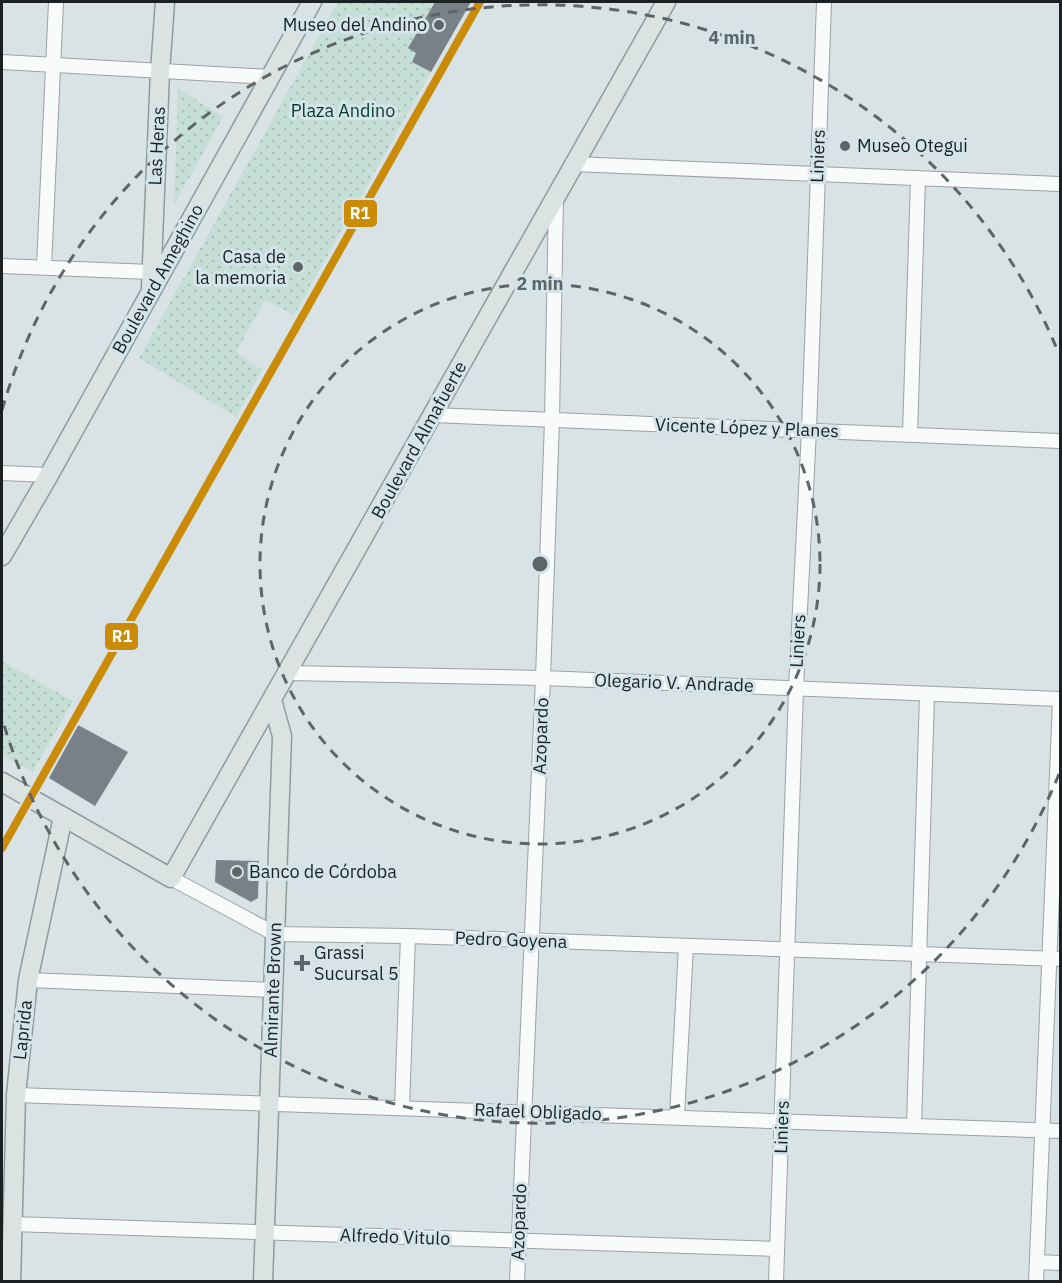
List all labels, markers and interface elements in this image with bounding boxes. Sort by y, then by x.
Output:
place label: Museo del Andino [283,13,427,36]
marker: Museo del Andino [432,18,446,32]
text: 4 min [708,26,756,49]
park label: Plaza Andino [291,99,395,122]
street label: Las Heras [143,106,170,186]
street label: Liniers [805,129,830,183]
place label: Museo Otegui [857,134,968,157]
marker: Museo Otegui [838,139,852,153]
line badge: R1 [343,199,378,228]
street label: Boulevard Ameghino [107,200,208,358]
text: R1 [350,203,371,223]
place label: Casa de la memoria [195,245,286,289]
marker: Casa de la memoria [291,260,305,274]
text: 2 min [516,272,564,295]
street label: Boulevard Almafuerte [366,357,472,523]
street label: Vicente López y Planes [655,413,839,442]
centre of rings [530,554,550,574]
street label: Liniers [785,614,810,668]
line badge: R1 [104,622,139,651]
text: R1 [112,626,133,646]
street label: Olegario V. Andrade [594,668,754,697]
street label: Azopardo [528,697,553,775]
place label: Banco de Córdoba [249,860,397,883]
marker: Banco de Córdoba [230,865,244,879]
street label: Almirante Brown [259,922,286,1058]
street label: Pedro Goyena [454,926,568,953]
place label: Grassi Sucursal 5 [314,941,399,985]
marker: Grassi Sucursal 5 [295,956,309,970]
street label: Laprida [8,998,37,1061]
street label: Rafael Obligado [474,1098,602,1125]
street label: Liniers [769,1100,794,1154]
street label: Azopardo [506,1183,531,1261]
street label: Alfredo Vitulo [339,1223,451,1250]

